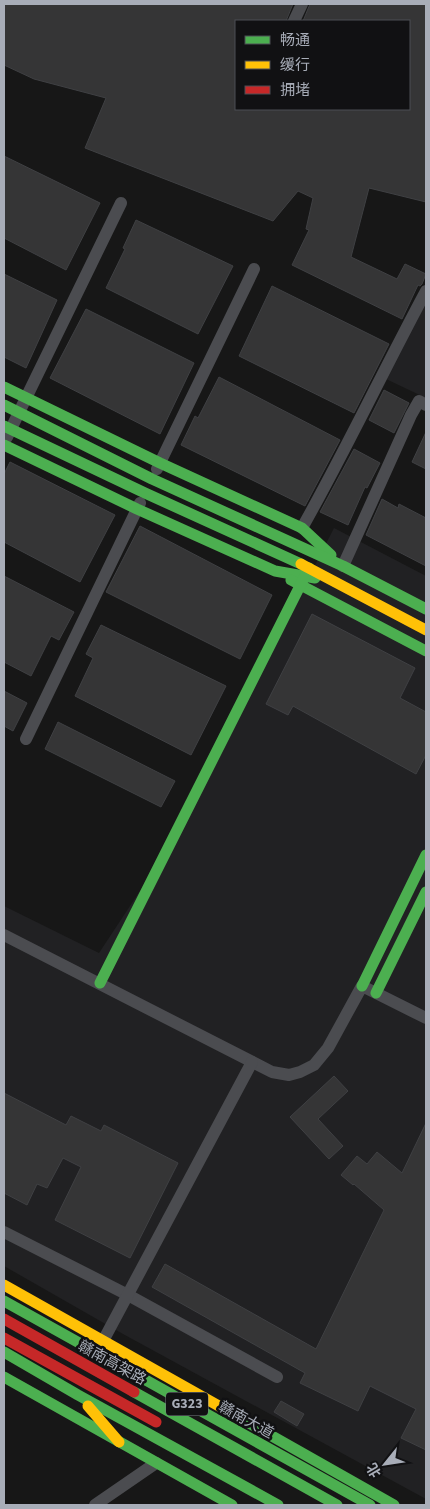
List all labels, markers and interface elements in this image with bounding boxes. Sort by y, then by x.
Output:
legend [235,20,410,110]
text: 畅通 [280,30,310,51]
text: 缓行 [280,55,310,76]
text: 拥堵 [280,80,310,101]
street label: 赣南高架路 [74,1336,150,1390]
road number: G323 [166,1392,208,1416]
street label: 赣南大道 [215,1396,277,1444]
north arrow [360,1439,410,1489]
text: 北 [362,1459,387,1481]

